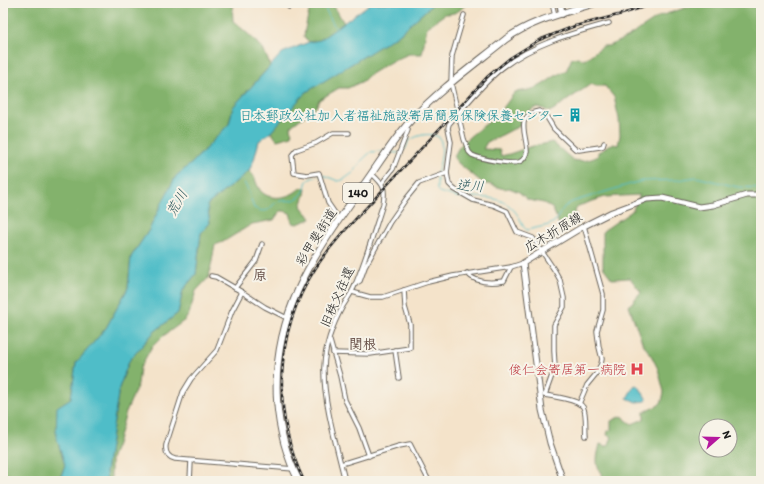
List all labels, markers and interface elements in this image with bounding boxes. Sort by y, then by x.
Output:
building icon: 日本郵政公社加入者福祉施設寄居簡易保険保養センター [567,107,583,123]
place label: 日本郵政公社加入者福祉施設寄居簡易保険保養センター [240,108,564,123]
water label: 逆川 [455,177,485,195]
road number: 140 [343,183,373,203]
water label: 荒川 [163,187,191,219]
street label: 彩甲斐街道 [292,205,340,269]
street label: 広木折原線 [521,208,586,255]
street label: 旧秩父往還 [317,264,357,330]
district label: 原 [253,267,267,284]
district label: 関根 [349,336,377,353]
hospital icon: 俊仁会寄居第一病院 [629,361,645,377]
place label: 俊仁会寄居第一病院 [509,362,626,377]
north arrow [698,418,738,458]
text: N [720,429,734,440]

